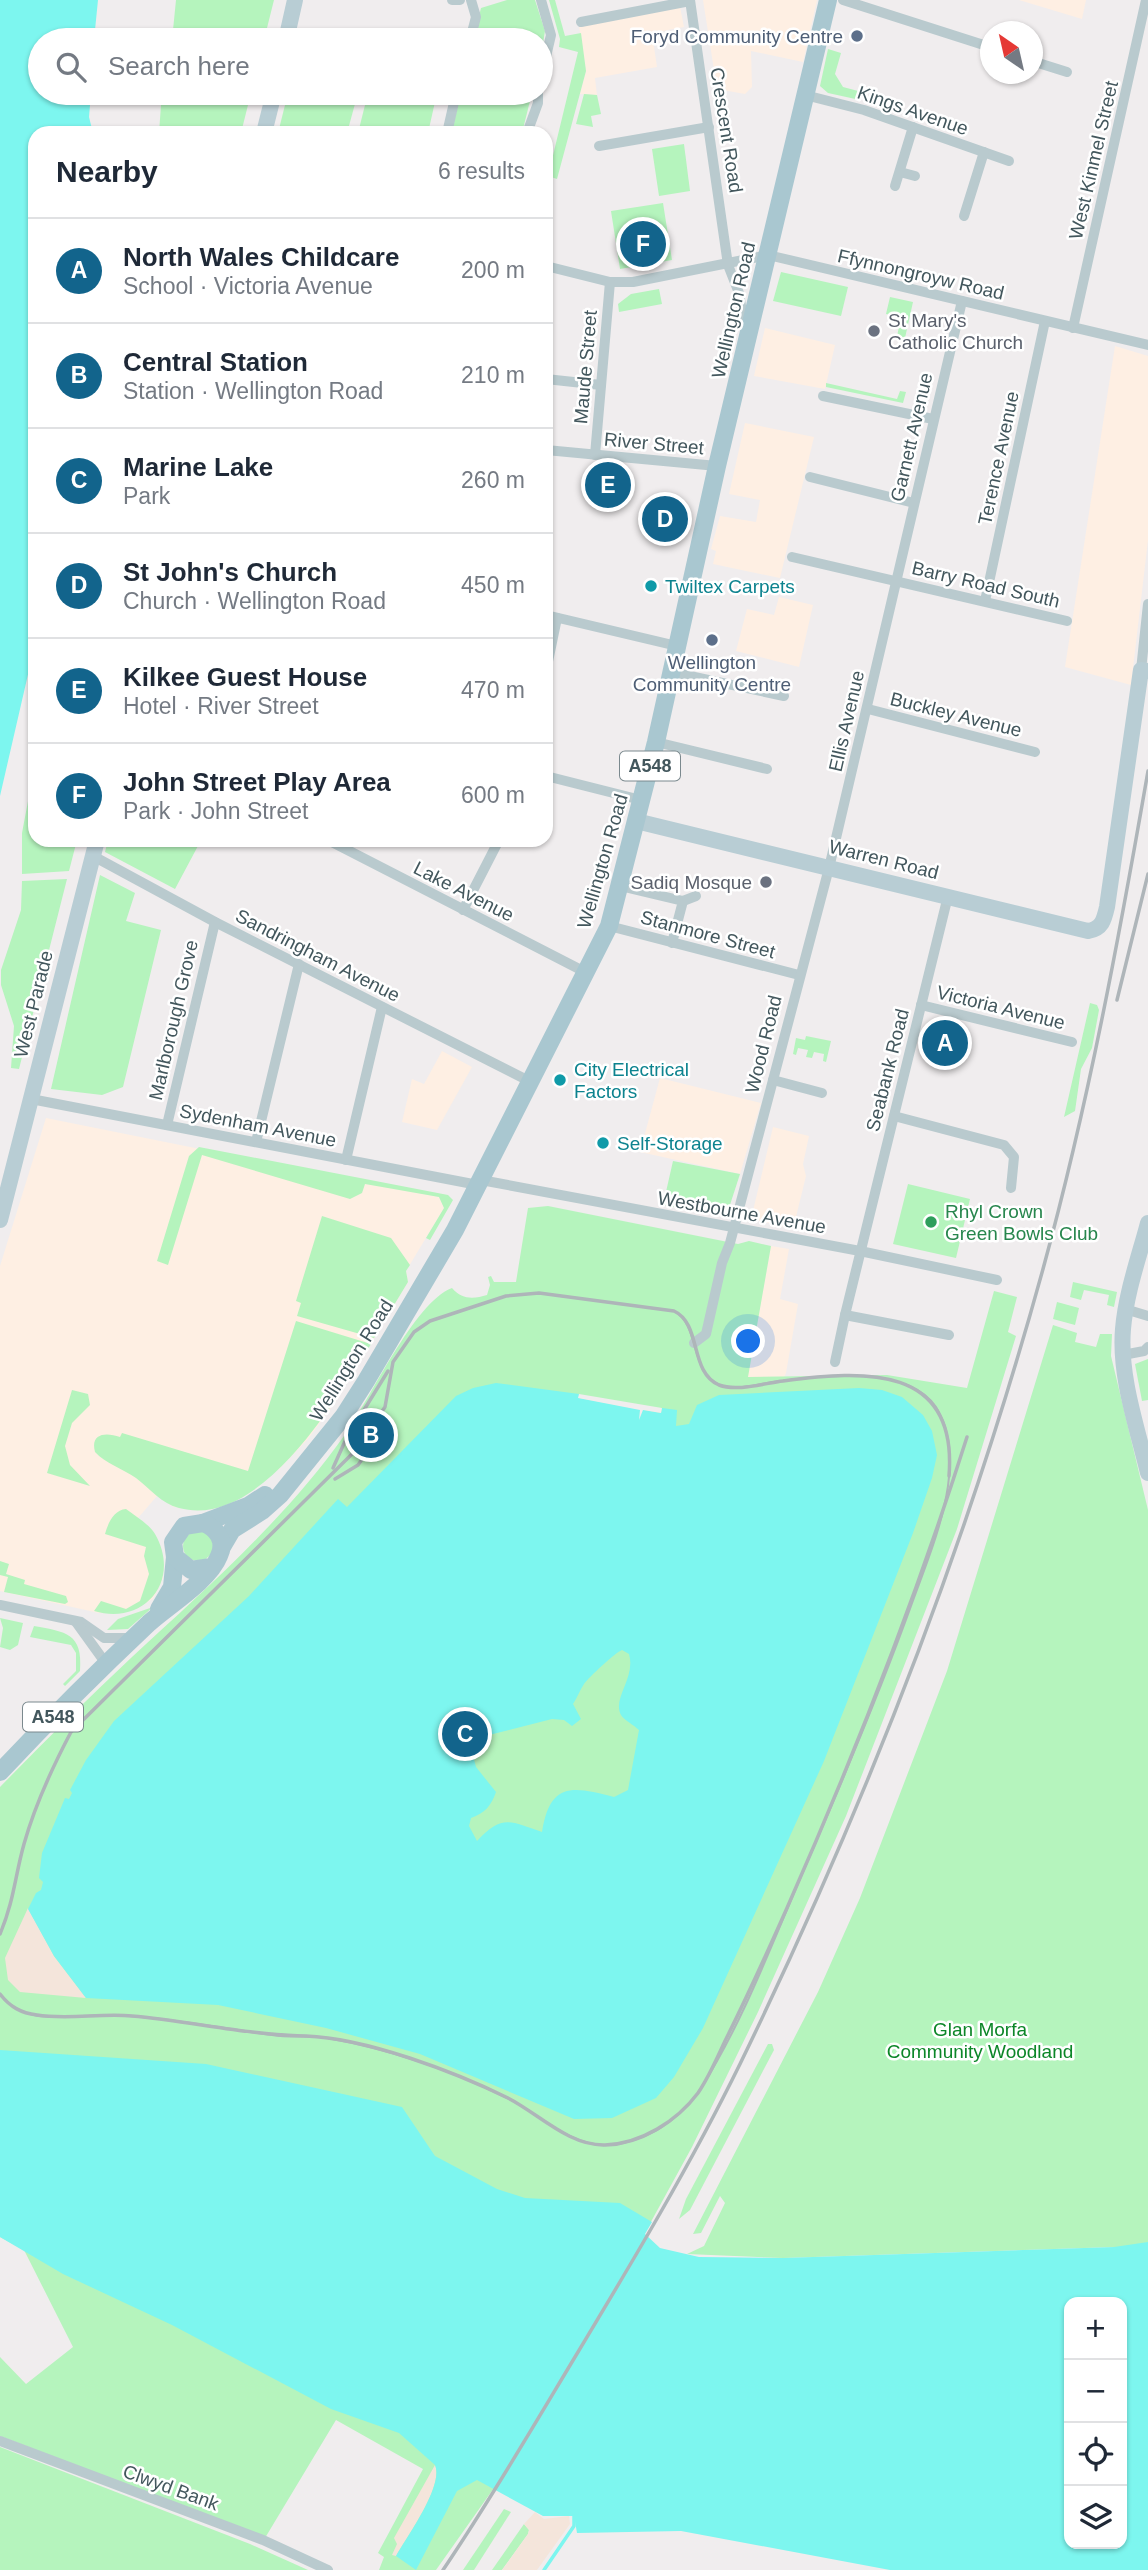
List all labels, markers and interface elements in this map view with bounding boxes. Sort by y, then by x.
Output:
north arrow [980,21,1043,84]
place label: Foryd Community Centre [631,26,843,47]
search box [28,28,553,105]
marker: Foryd Community Centre [849,28,865,44]
icon: search [52,48,90,86]
text: Search here [108,51,250,81]
street label: Crescent Road [706,66,747,194]
street label: West Kinmel Street [1065,78,1122,242]
street label: Kings Avenue [855,82,971,139]
text: Nearby [56,155,158,188]
text: 6 results [438,158,525,184]
pin: F [620,218,666,270]
street label: Wellington Road [708,240,759,380]
text: North Wales Childcare [123,242,399,272]
street label: Ffynnongroyw Road [836,245,1006,304]
text: A [71,257,87,283]
text: 200 m [461,257,525,283]
text: School · Victoria Avenue [123,273,373,299]
street label: Maude Street [570,309,601,425]
place label: St Mary's Catholic Church [888,310,1023,353]
marker: St Mary's Catholic Church [866,323,882,339]
text: Central Station [123,347,308,377]
text: B [71,362,87,388]
text: 210 m [461,362,525,388]
street label: Garnett Avenue [886,371,937,504]
text: Station · Wellington Road [123,378,383,404]
street label: Terence Avenue [974,389,1023,527]
street label: River Street [603,429,706,458]
text: Marine Lake [123,452,273,482]
pin: E [585,459,631,511]
text: C [71,467,87,493]
text: 260 m [461,467,525,493]
text: Park [123,483,170,509]
pin: D [642,493,688,545]
text: St John's Church [123,557,337,587]
street label: Barry Road South [910,557,1062,612]
text: D [71,572,87,598]
text: 450 m [461,572,525,598]
place label: Twiltex Carpets [665,576,795,597]
marker: Twiltex Carpets [643,578,659,594]
text: Church · Wellington Road [123,588,386,614]
marker: Wellington Community Centre [704,632,720,648]
place label: Wellington Community Centre [633,652,791,695]
text: Kilkee Guest House [123,662,367,692]
street label: Ellis Avenue [825,668,868,774]
text: E [71,677,87,703]
text: 470 m [461,677,525,703]
street label: Buckley Avenue [888,688,1024,741]
text: Hotel · River Street [123,693,319,719]
road number: A548 [620,752,680,780]
text: John Street Play Area [123,767,391,797]
text: F [72,782,86,808]
text: 600 m [461,782,525,808]
street label: Wellington Road [573,791,632,931]
text: Park · John Street [123,798,308,824]
street label: Warren Road [827,836,941,883]
street label: Lake Avenue [410,857,517,926]
place label: Sadiq Mosque [631,872,752,893]
marker: Sadiq Mosque [758,874,774,890]
street label: Sandringham Avenue [232,905,403,1006]
street label: Stanmore Street [638,906,778,963]
street label: Marlborough Grove [145,938,202,1102]
street label: West Parade [10,948,57,1060]
street label: Victoria Avenue [935,981,1067,1034]
street label: Wood Road [741,993,786,1095]
street label: Seabank Road [862,1007,913,1134]
pin: A [922,1017,968,1069]
place label: City Electrical Factors [574,1059,689,1102]
marker: City Electrical Factors [552,1072,568,1088]
street label: Sydenham Avenue [178,1100,338,1151]
place label: Self-Storage [617,1133,723,1154]
marker: Self-Storage [595,1135,611,1151]
street label: Westbourne Avenue [656,1187,828,1238]
place label: Rhyl Crown Green Bowls Club [945,1201,1098,1244]
marker: Rhyl Crown Green Bowls Club [923,1214,939,1230]
street label: Wellington Road [306,1296,397,1425]
your location [731,1324,765,1358]
pin: B [348,1409,394,1461]
road number: A548 [23,1702,83,1732]
pin: C [442,1708,488,1760]
park label: Glan Morfa Community Woodland [887,2019,1073,2062]
map controls [1064,2297,1127,2549]
button: + [1064,2297,1127,2360]
button: − [1064,2360,1127,2423]
button: locate [1064,2423,1127,2486]
street label: Clwyd Bank [120,2460,222,2515]
button: layers [1064,2486,1127,2549]

